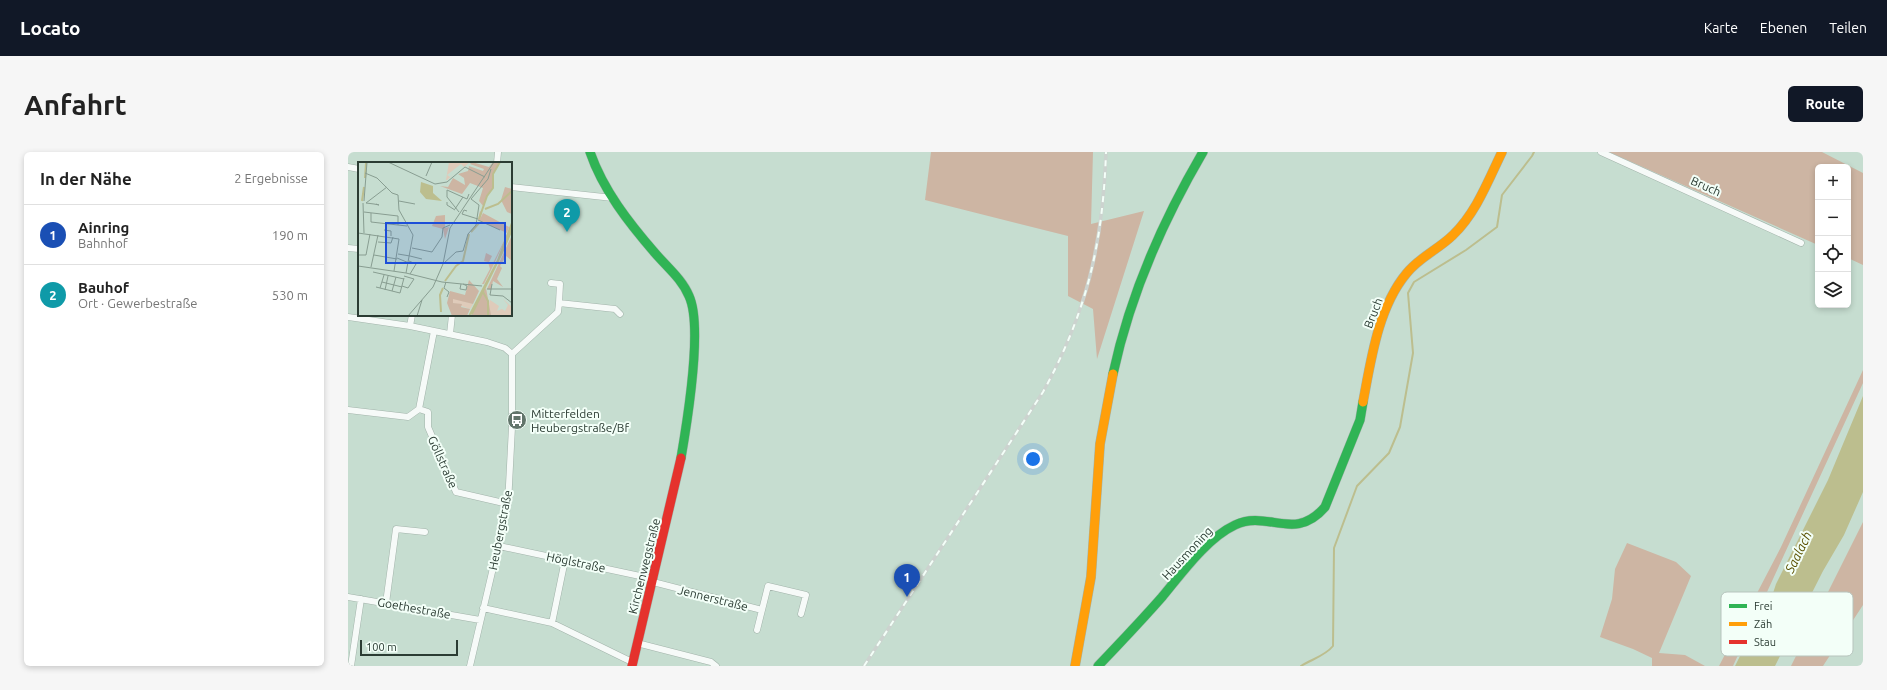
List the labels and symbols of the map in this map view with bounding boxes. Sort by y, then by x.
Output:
inset map [358,162,512,316]
street label: Bruch [1689,174,1723,198]
pin: 2 [554,199,580,232]
street label: Bruch [1361,296,1385,330]
place label: Mitterfelden Heubergstraße/Bf [531,407,629,434]
bus stop icon: Mitterfelden Heubergstraße/Bf [506,409,528,431]
street label: Göllstraße [426,434,460,490]
your location [1023,449,1043,469]
street label: Heubergstraße [486,489,514,571]
street label: Kirchenwegstraße [626,517,662,615]
street label: Hausmoning [1159,524,1215,582]
water label: Saalach [1782,529,1814,576]
street label: Höglstraße [545,549,607,575]
pin: 1 [894,564,920,597]
street label: Jennerstraße [677,583,749,613]
legend [1721,592,1853,656]
street label: Goethestraße [376,595,452,621]
text: Frei [1754,600,1773,612]
text: Zäh [1754,618,1772,630]
text: Stau [1754,636,1776,648]
scale bar [360,638,458,657]

